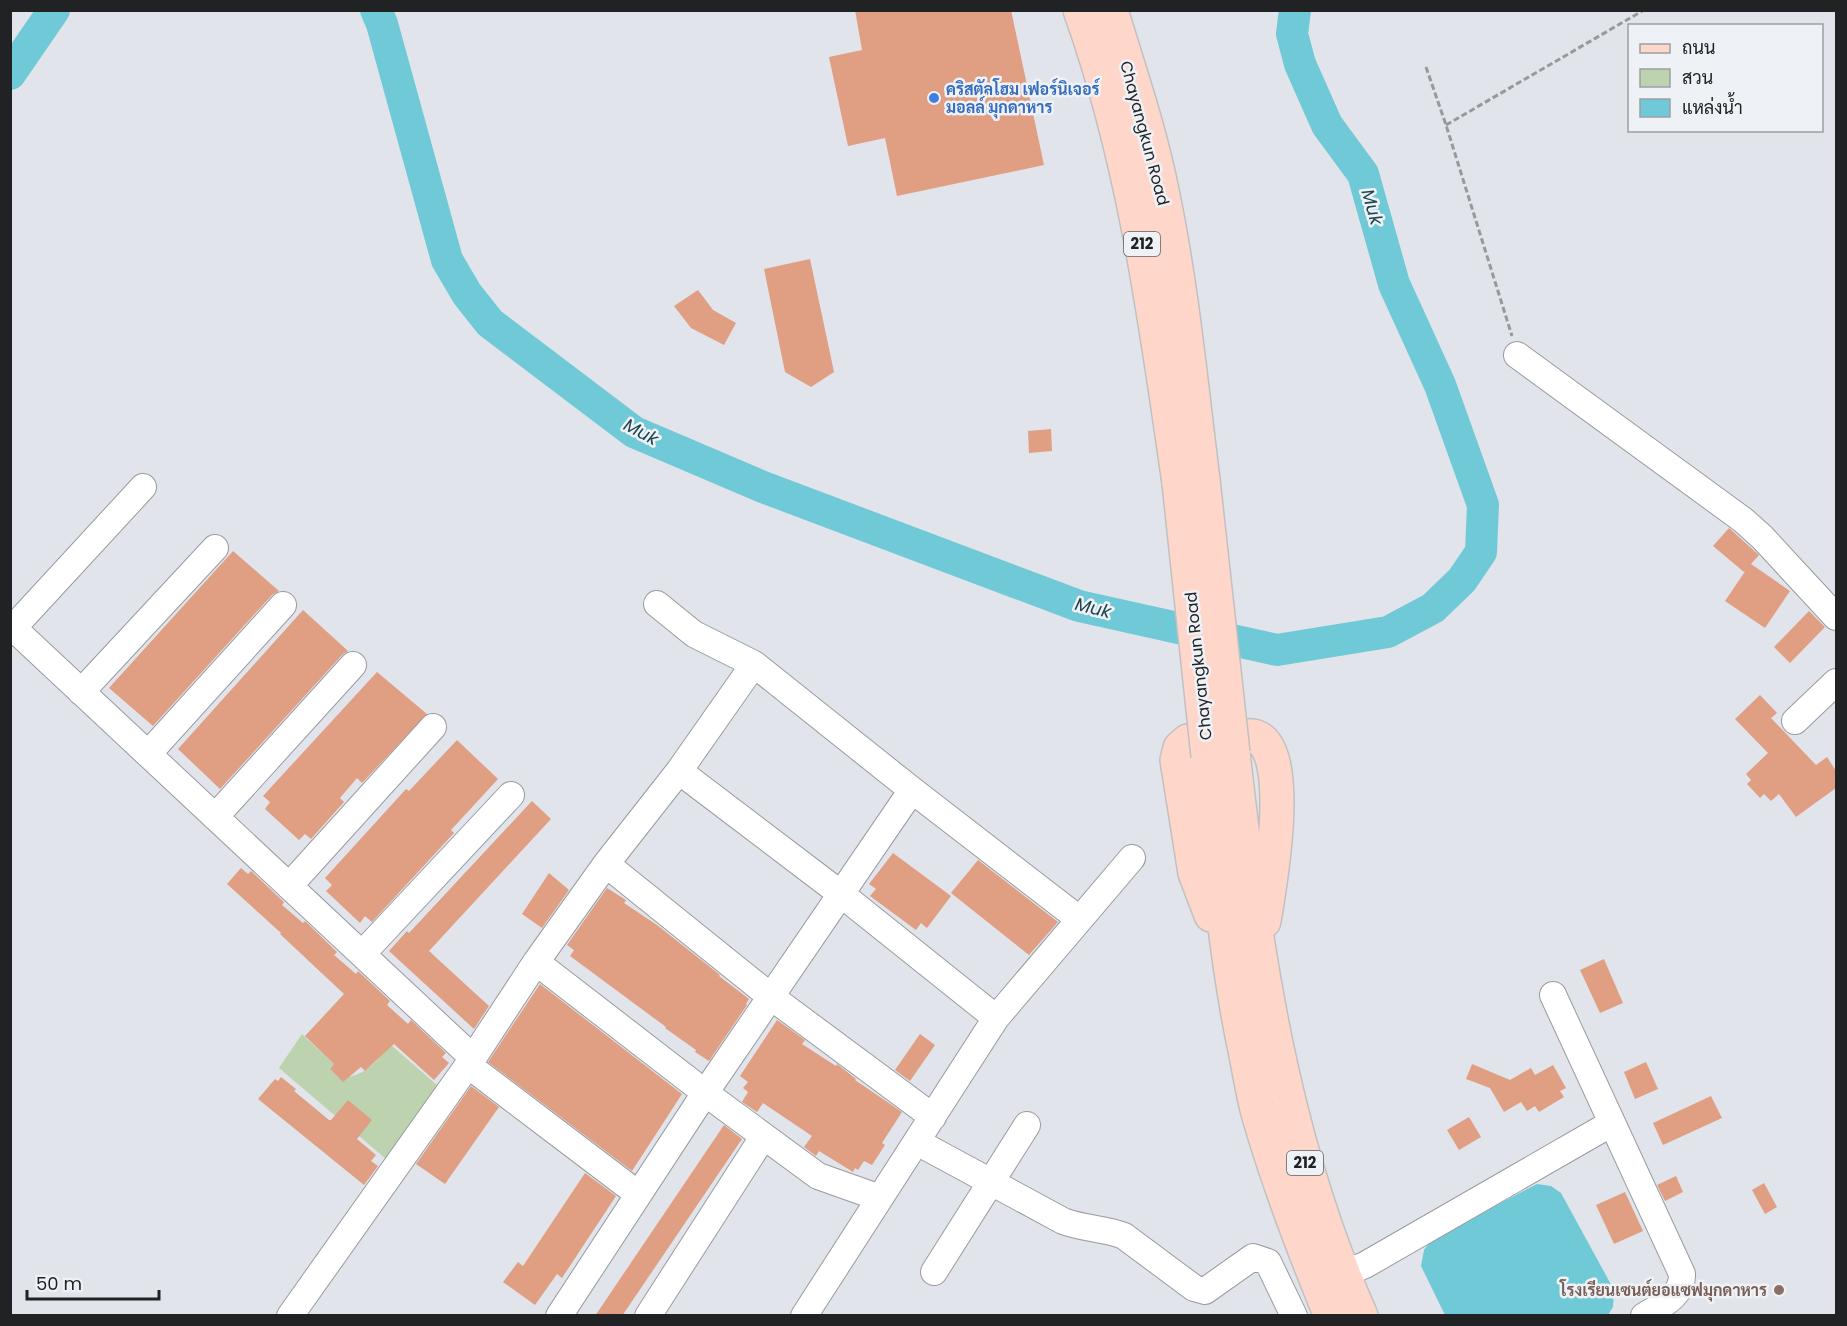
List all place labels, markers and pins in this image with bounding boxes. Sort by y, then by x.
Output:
place label: คริสตัลโฮม เฟอร์นิเจอร์ มอลล์ มุกดาหาร [946,78,1101,119]
marker: คริสตัลโฮม เฟอร์นิเจอร์ มอลล์ มุกดาหาร [927,91,941,105]
place label: โรงเรียนเซนต์ยอแซฟมุกดาหาร [1559,1279,1767,1302]
marker: โรงเรียนเซนต์ยอแซฟมุกดาหาร [1772,1283,1786,1297]

